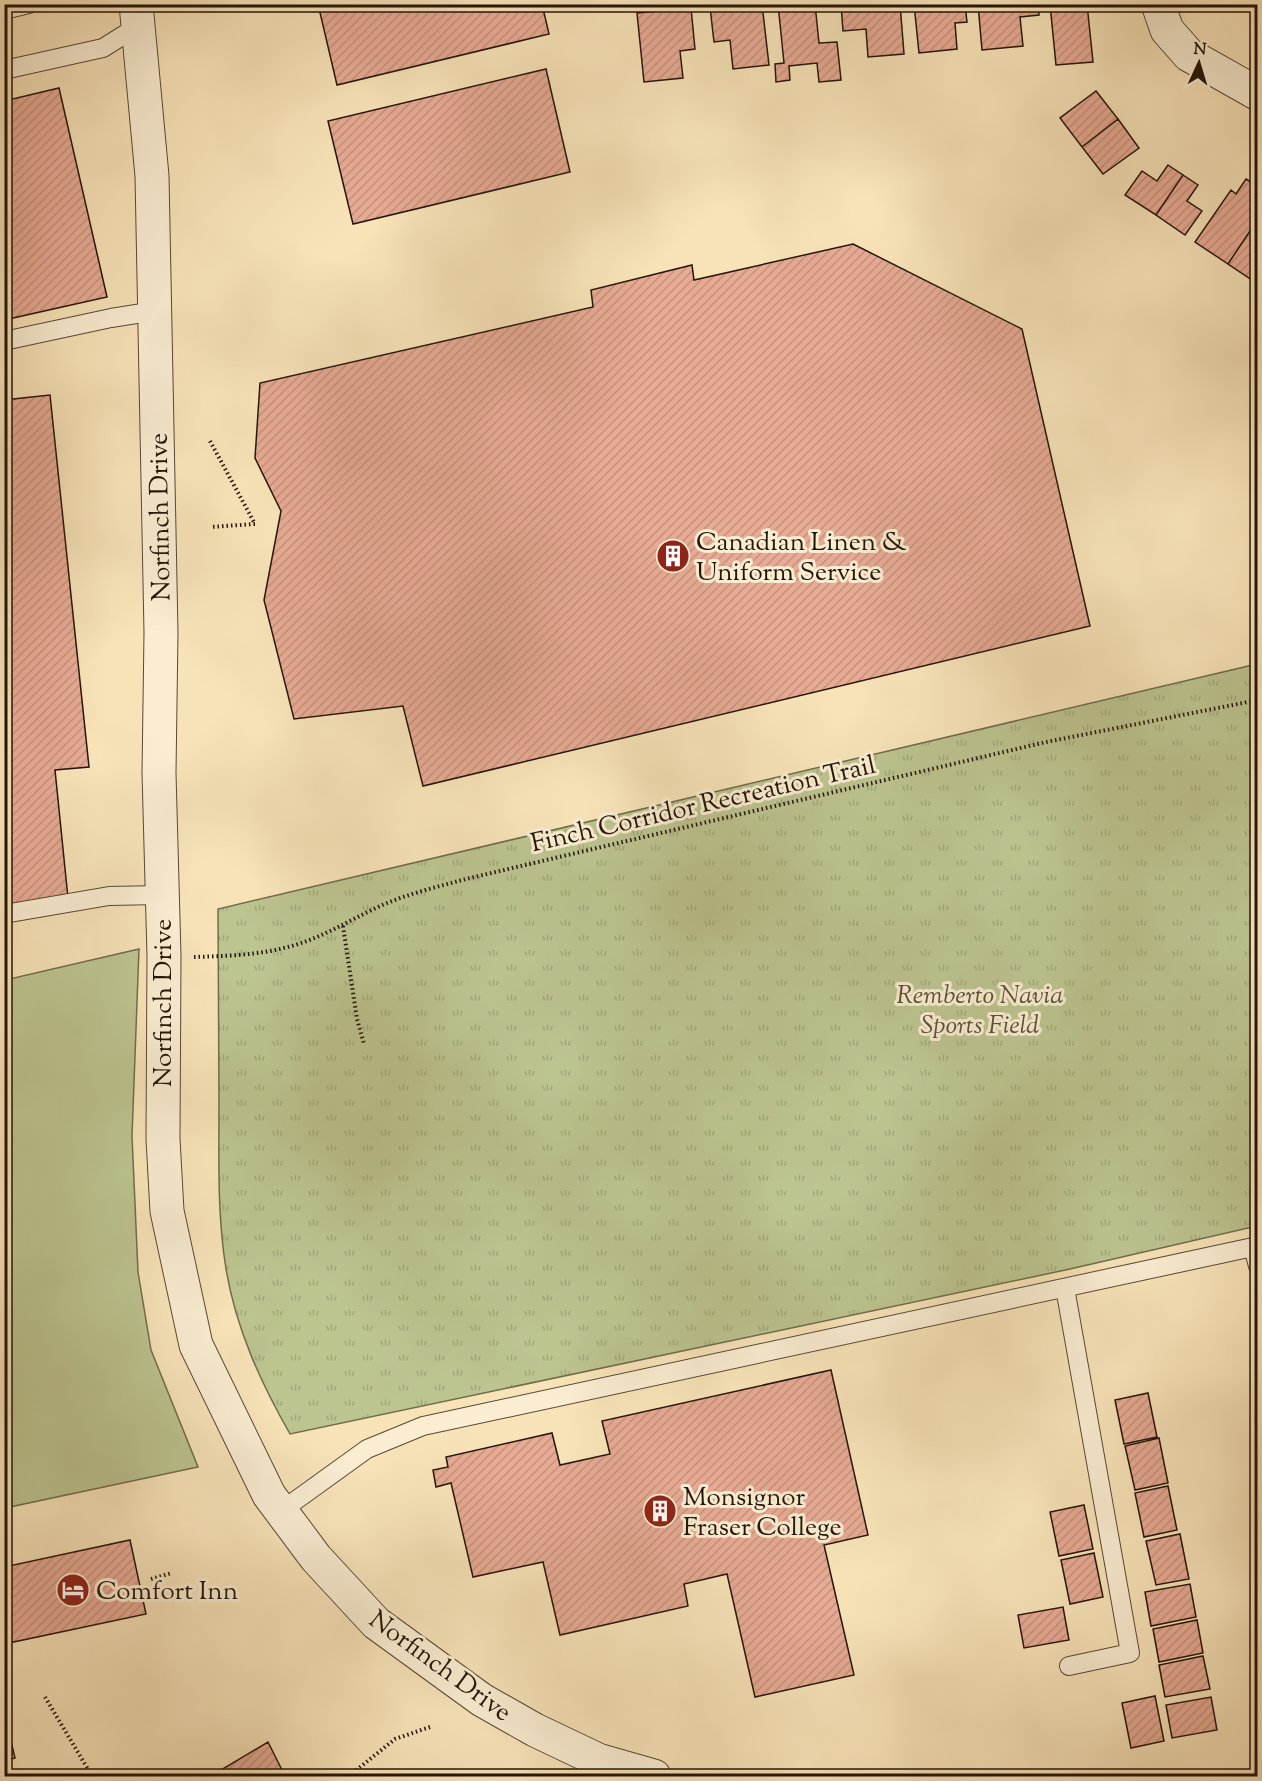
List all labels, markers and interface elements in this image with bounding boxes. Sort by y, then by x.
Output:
north arrow [1169,33,1229,93]
text: N [1193,39,1207,62]
street label: Norfinch Drive [142,432,181,602]
place label: Canadian Linen & Uniform Service [696,525,907,592]
building icon: Canadian Linen & Uniform Service [655,538,691,574]
street label: Finch Corridor Recreation Trail [527,748,880,863]
street label: Norfinch Drive [146,919,183,1087]
park label: Remberto Navia Sports Field [897,978,1063,1045]
place label: Monsignor Fraser College [683,1480,842,1547]
building icon: Monsignor Fraser College [642,1493,678,1529]
hotel icon: Comfort Inn [55,1572,91,1608]
place label: Comfort Inn [96,1574,238,1611]
street label: Norfinch Drive [360,1603,519,1732]

